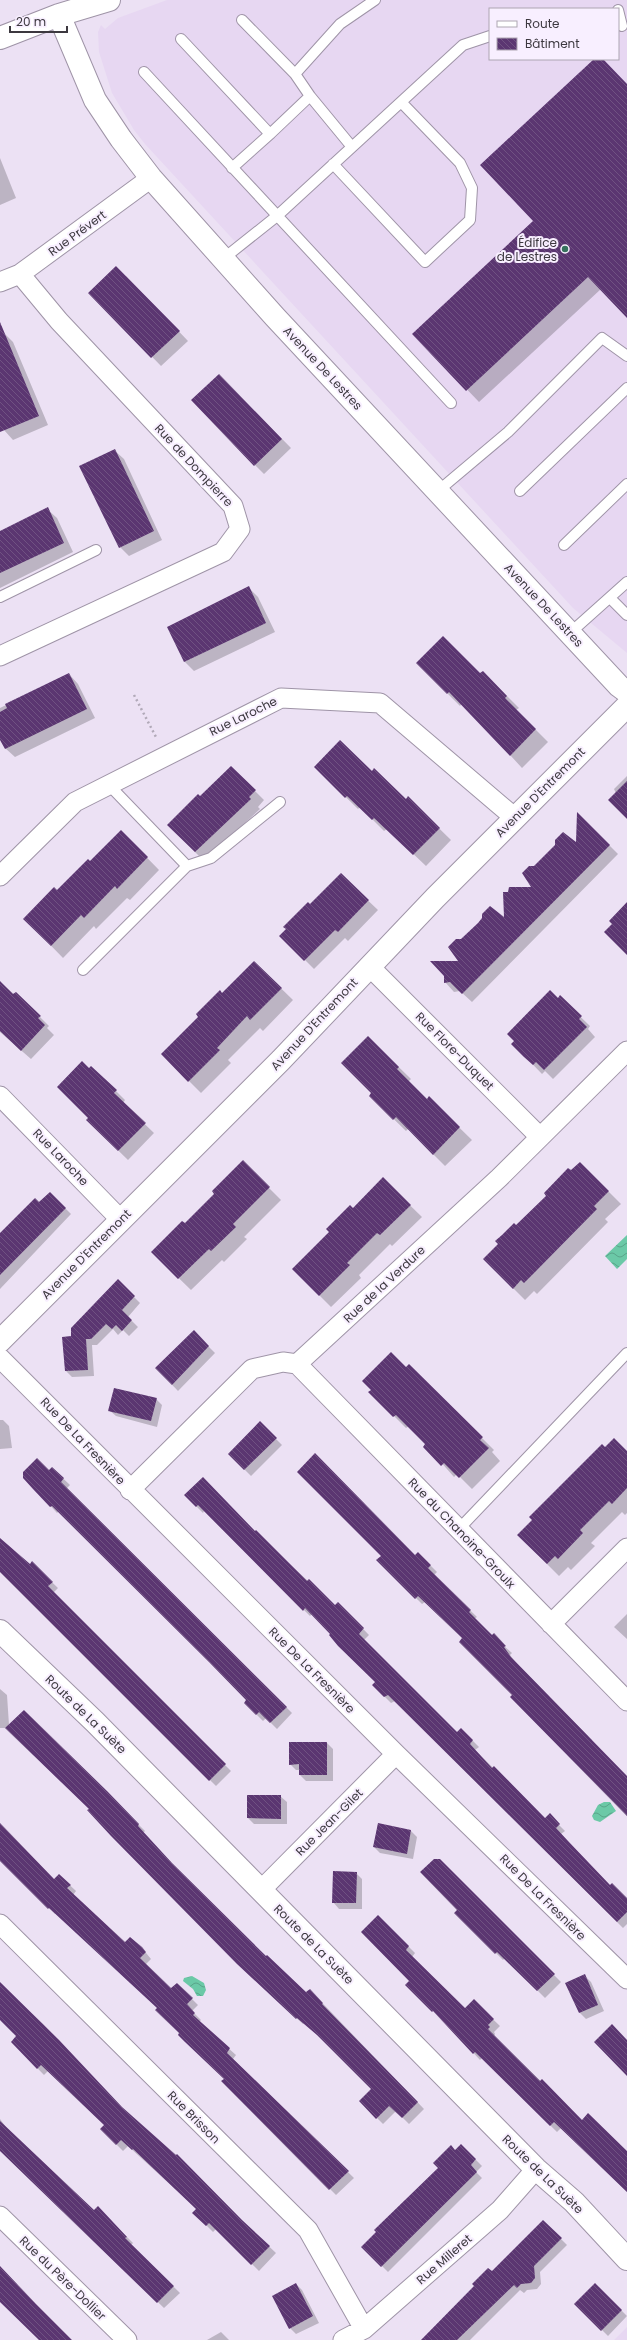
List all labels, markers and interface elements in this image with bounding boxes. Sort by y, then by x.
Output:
scale bar [10,8,67,34]
legend [489,8,619,60]
text: 20 m [16,13,46,30]
text: Route [525,15,559,32]
text: Bâtiment [525,35,580,52]
street label: Rue Prévert [45,206,109,260]
place label: Édifice de Lestres [497,234,557,265]
marker: Édifice de Lestres [560,244,570,254]
street label: Avenue De Lestres [280,322,366,414]
street label: Rue de Dompierre [151,420,237,510]
street label: Avenue De Lestres [501,559,587,651]
street label: Rue Laroche [206,692,280,740]
street label: Avenue D'Entremont [491,743,589,841]
street label: Avenue D'Entremont [267,974,361,1074]
street label: Rue Flore-Duquet [412,1008,498,1094]
street label: Rue Laroche [29,1125,93,1189]
street label: Avenue D'Entremont [37,1205,135,1303]
street label: Rue de la Verdure [339,1242,429,1326]
street label: Rue De La Fresnière [37,1394,129,1488]
street label: Rue du Chanoine-Groulx [405,1474,520,1592]
street label: Rue De La Fresnière [265,1623,359,1717]
street label: Route de La Suète [42,1671,130,1757]
street label: Rue Jean-Gilet [292,1785,366,1859]
street label: Rue De La Fresnière [496,1850,590,1944]
street label: Route de La Suète [270,1900,358,1988]
street label: Rue Brisson [164,2087,224,2147]
street label: Route de La Suète [499,2131,587,2217]
street label: Rue Milleret [413,2230,475,2288]
street label: Rue du Père-Dollier [16,2232,110,2324]

